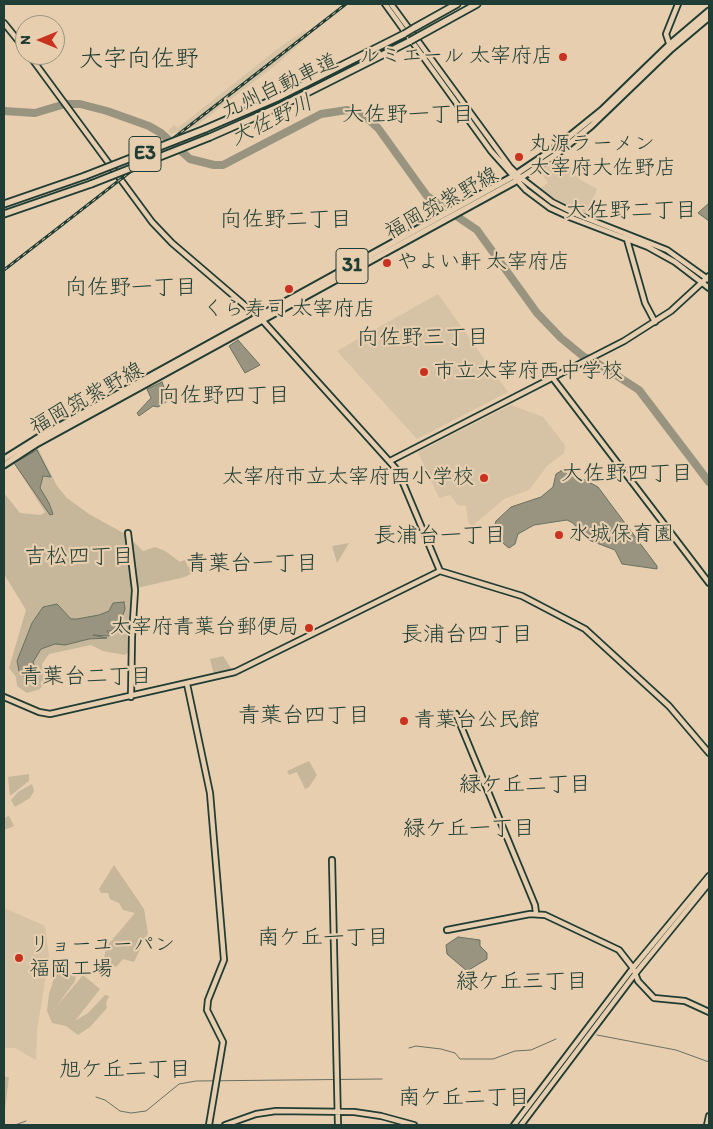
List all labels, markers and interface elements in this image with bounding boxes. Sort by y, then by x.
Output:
north arrow [15,15,65,65]
text: N [17,35,34,45]
place label: ルミエール 太宰府店 [359,44,553,70]
district label: 大字向佐野 [79,46,199,74]
street label: 九州自動車道 [218,49,342,125]
marker: ルミエール 太宰府店 [557,51,569,63]
water label: 大佐野川 [227,90,317,152]
district label: 大佐野一丁目 [342,102,474,128]
place label: 丸源ラーメン 太宰府大佐野店 [529,132,676,182]
road number: E3 [129,136,161,172]
marker: 丸源ラーメン 太宰府大佐野店 [513,151,525,163]
street label: 福岡筑紫野線 [381,162,503,246]
district label: 大佐野二丁目 [565,198,697,224]
district label: 向佐野二丁目 [220,207,352,233]
road number: 31 [336,248,368,284]
place label: やよい軒 太宰府店 [397,250,570,276]
marker: やよい軒 太宰府店 [381,257,393,269]
district label: 向佐野一丁目 [65,275,197,301]
marker: くら寿司 太宰府店 [283,283,295,295]
place label: くら寿司 太宰府店 [203,297,375,323]
district label: 向佐野三丁目 [357,325,489,351]
street label: 福岡筑紫野線 [26,357,148,441]
place label: 市立太宰府西中学校 [434,359,623,385]
marker: 市立太宰府西中学校 [418,366,430,378]
district label: 向佐野四丁目 [158,383,290,409]
district label: 大佐野四丁目 [561,461,693,487]
place label: 太宰府市立太宰府西小学校 [222,465,474,491]
marker: 太宰府市立太宰府西小学校 [478,472,490,484]
place label: 水城保育園 [569,522,674,548]
district label: 長浦台一丁目 [374,523,506,549]
marker: 水城保育園 [553,529,565,541]
district label: 吉松四丁目 [24,544,134,570]
district label: 青葉台一丁目 [186,551,318,577]
place label: 太宰府青葉台郵便局 [110,615,299,641]
marker: 太宰府青葉台郵便局 [303,622,315,634]
district label: 長浦台四丁目 [401,622,533,648]
district label: 青葉台二丁目 [20,664,152,690]
district label: 青葉台四丁目 [238,703,370,729]
place label: 青葉台公民館 [414,708,540,734]
marker: 青葉台公民館 [398,715,410,727]
district label: 緑ケ丘二丁目 [459,772,591,798]
district label: 緑ケ丘一丁目 [403,816,535,842]
district label: 南ケ丘一丁目 [257,925,389,951]
place label: リョーユーパン 福岡工場 [29,933,175,983]
marker: リョーユーパン 福岡工場 [13,952,25,964]
district label: 緑ケ丘三丁目 [456,969,588,995]
district label: 旭ケ丘二丁目 [59,1057,191,1083]
district label: 南ケ丘二丁目 [398,1085,530,1111]

